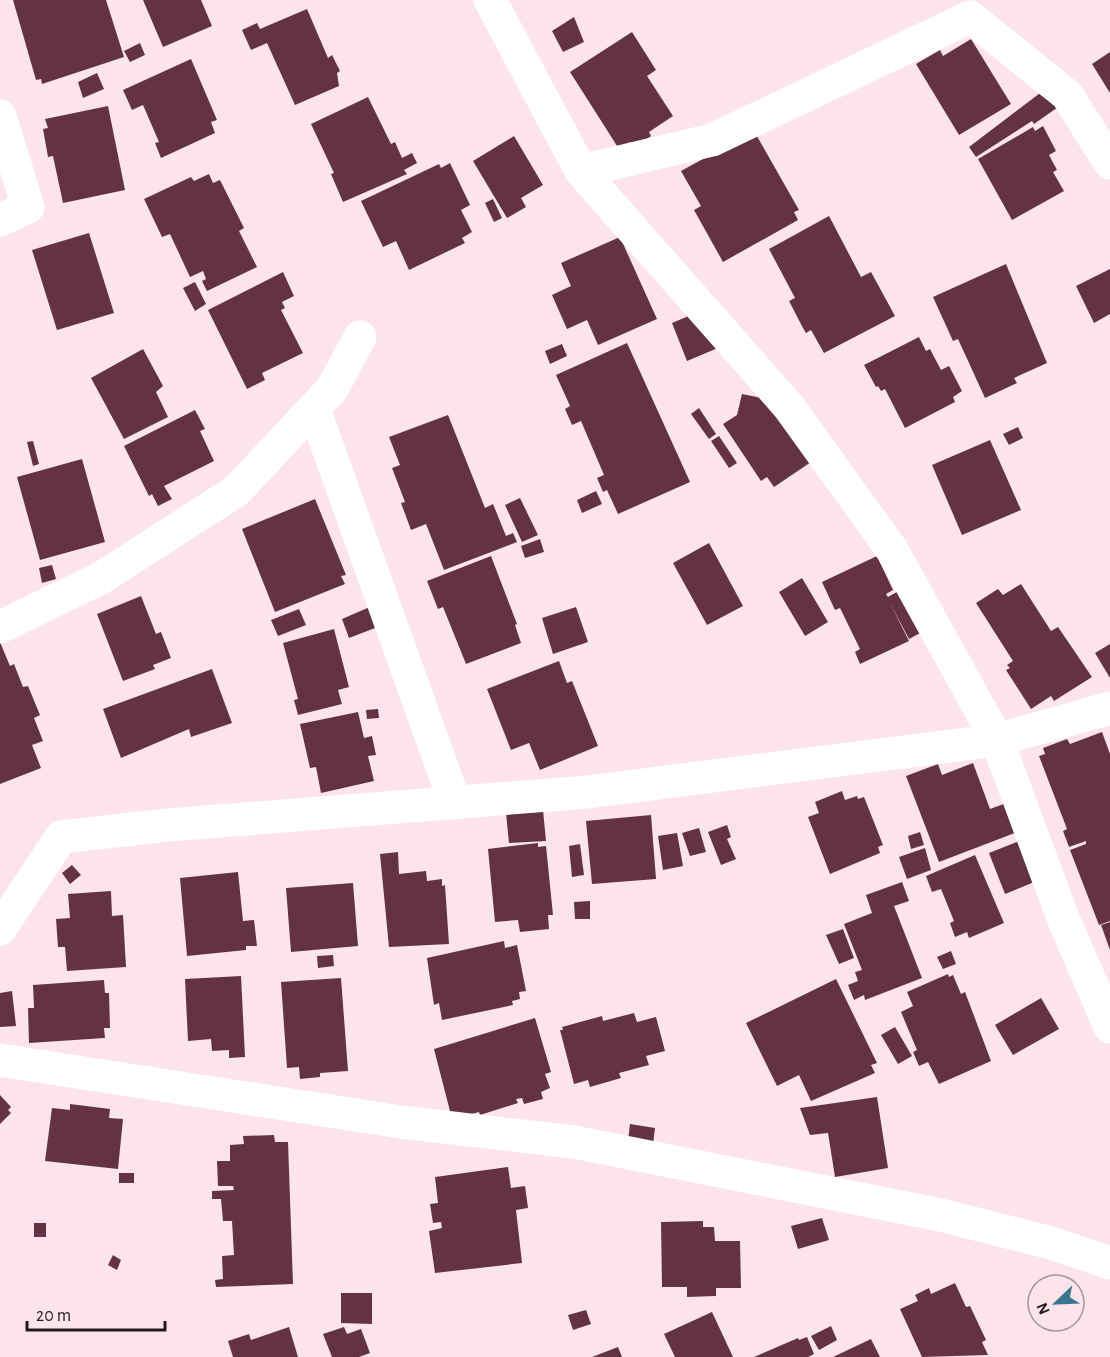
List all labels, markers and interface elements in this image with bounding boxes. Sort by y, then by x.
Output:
north arrow [1026,1273,1086,1333]
scale bar [27,1294,165,1332]
text: N [1034,1300,1053,1317]
text: 20 m [36,1307,71,1325]

